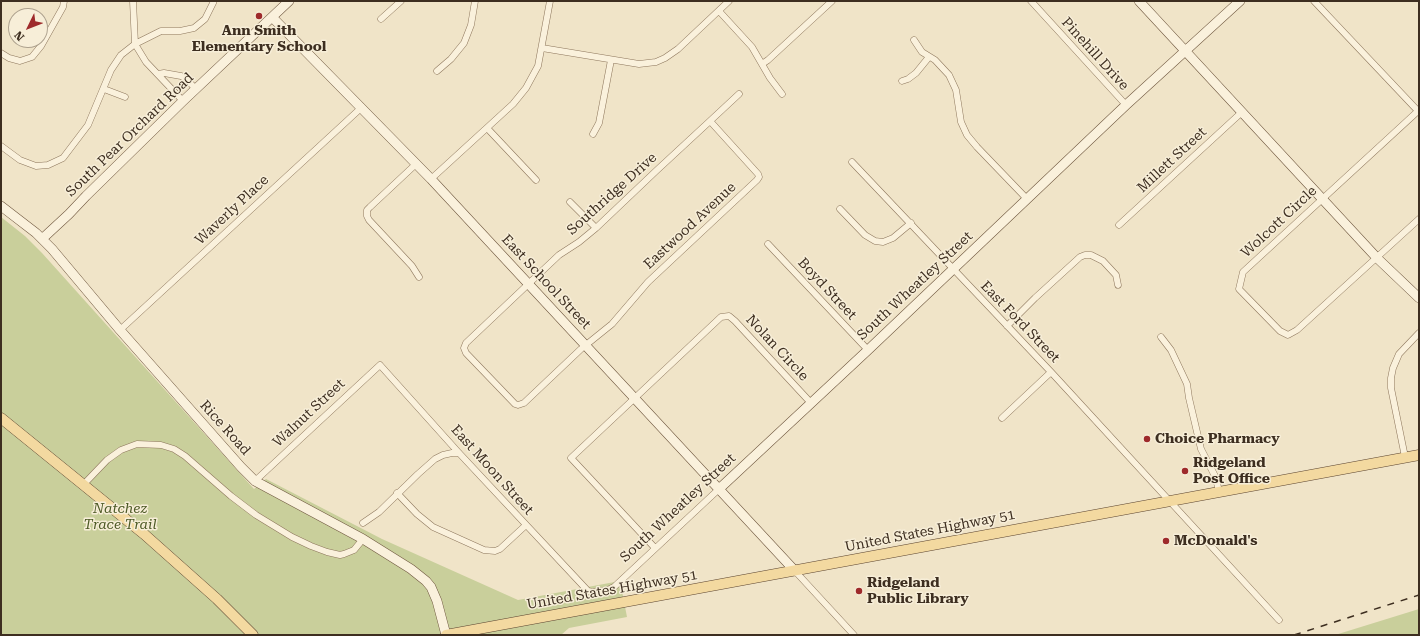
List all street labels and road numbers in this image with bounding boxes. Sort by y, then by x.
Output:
street label: Pinehill Drive [1058,14,1132,94]
street label: South Pear Orchard Road [63,70,197,200]
street label: Millett Street [1134,124,1210,196]
street label: Southridge Drive [564,149,660,239]
street label: Waverly Place [192,172,272,248]
street label: Eastwood Avenue [640,179,740,273]
street label: Wolcott Circle [1238,183,1320,261]
street label: South Wheatley Street [854,228,976,344]
street label: East School Street [498,231,594,333]
street label: Boyd Street [794,255,860,323]
street label: East Ford Street [977,278,1063,366]
street label: Nolan Circle [742,311,812,385]
street label: Walnut Street [270,375,348,451]
street label: Rice Road [196,397,254,459]
street label: East Moon Street [447,422,537,518]
street label: South Wheatley Street [617,450,739,566]
street label: United States Highway 51 [843,506,1017,556]
street label: United States Highway 51 [525,567,699,613]

